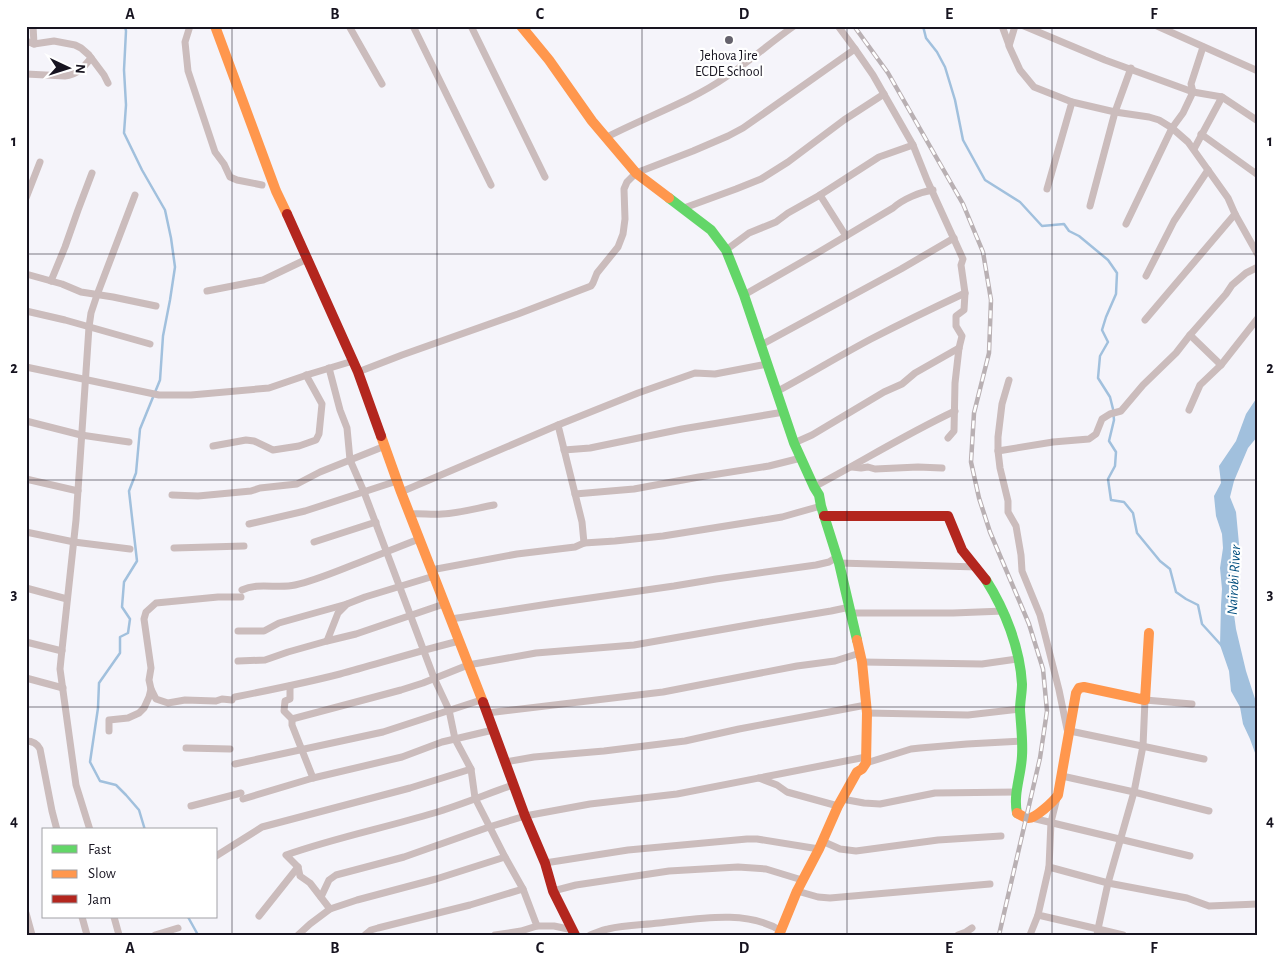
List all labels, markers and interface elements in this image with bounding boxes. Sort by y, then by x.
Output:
text: A [125,6,135,22]
text: B [330,6,340,22]
text: C [536,6,545,22]
text: D [739,6,750,22]
text: E [945,6,953,22]
text: F [1150,6,1158,22]
marker: Jehova Jire ECDE School [723,34,735,46]
north arrow [42,42,92,92]
place label: Jehova Jire ECDE School [695,49,763,79]
text: N [73,63,87,74]
text: 1 [11,133,17,149]
text: 1 [1267,133,1273,149]
text: 2 [10,360,18,376]
text: 2 [1266,360,1274,376]
water label: Nairobi River [1225,543,1243,615]
text: 3 [11,586,18,602]
text: 3 [1267,586,1274,602]
text: 4 [10,813,18,829]
text: 4 [1266,813,1274,829]
legend [42,828,218,918]
text: Fast [88,842,112,857]
text: Slow [88,866,116,881]
text: Jam [88,892,111,907]
text: A [125,940,135,956]
text: B [330,940,340,956]
text: C [536,940,545,956]
text: D [739,940,750,956]
text: E [945,940,953,956]
text: F [1150,940,1158,956]

